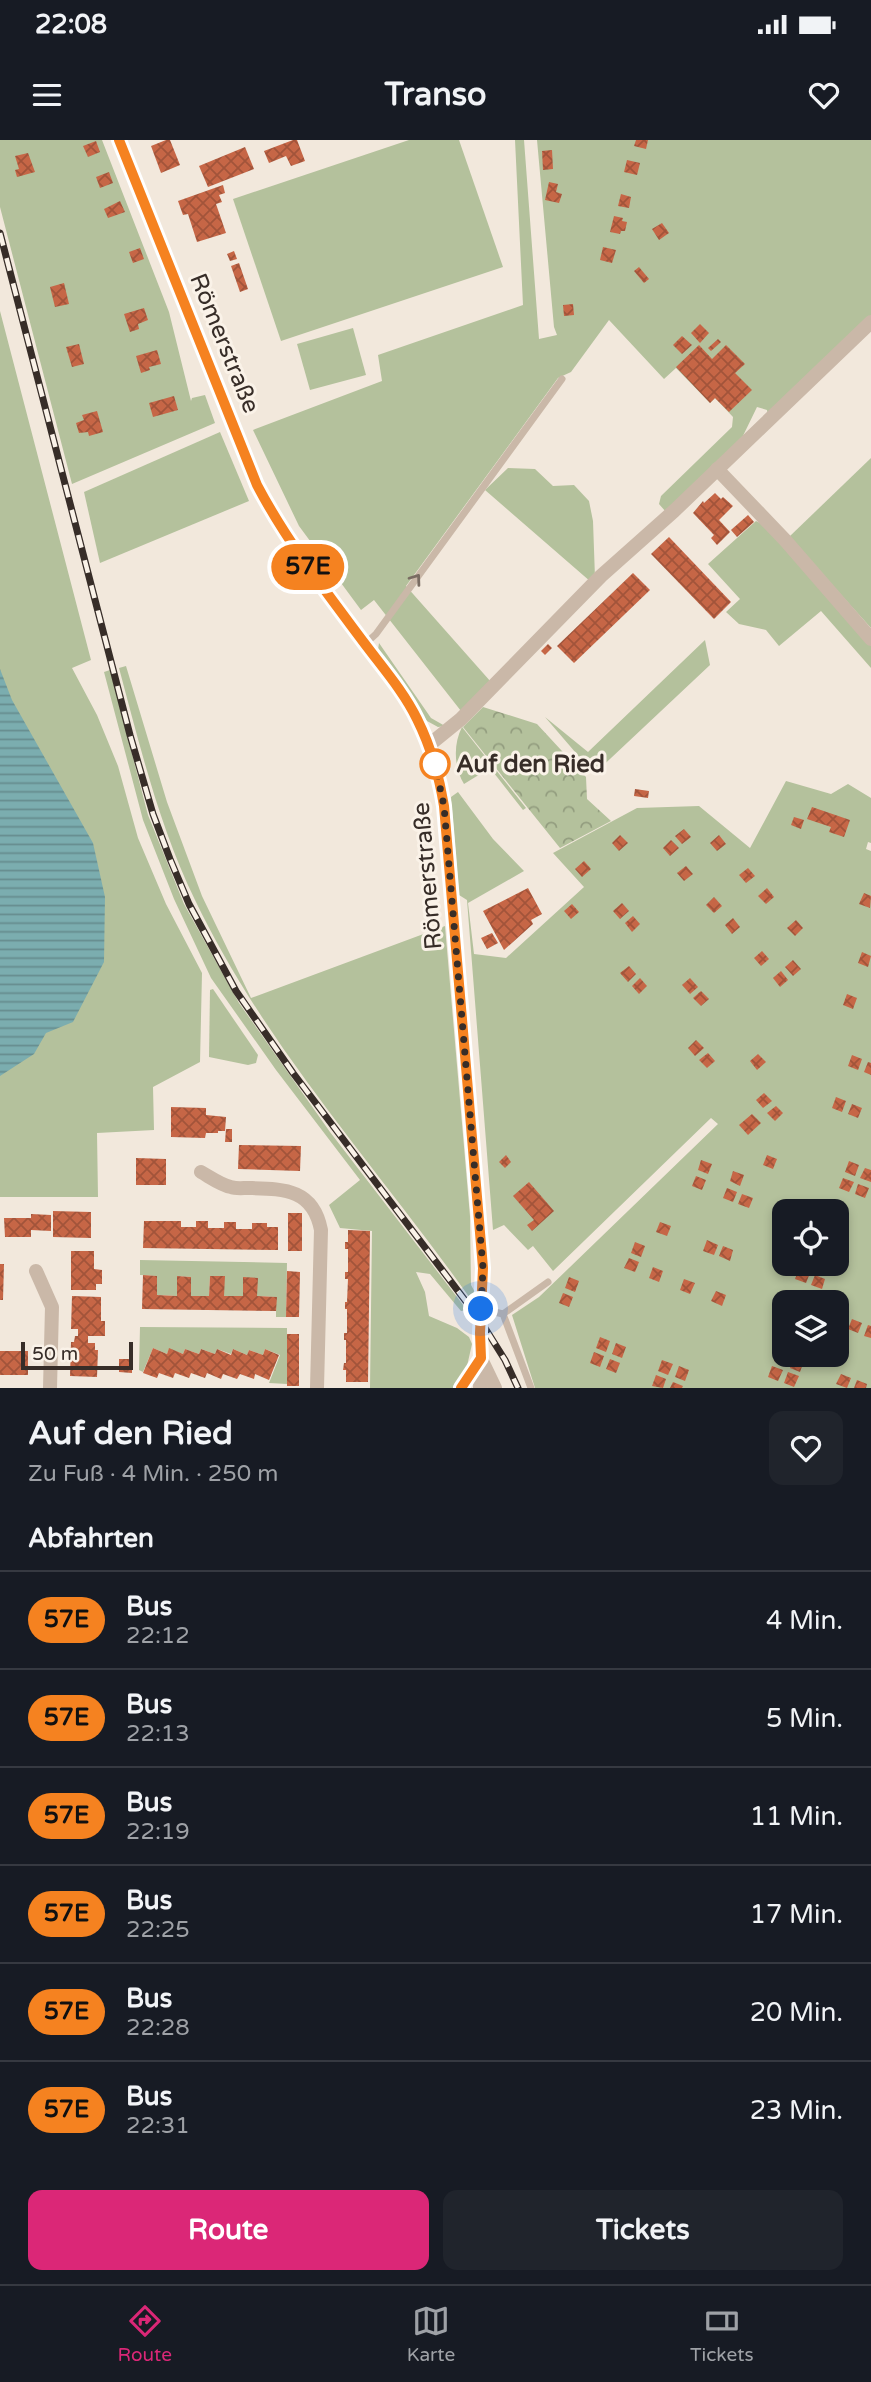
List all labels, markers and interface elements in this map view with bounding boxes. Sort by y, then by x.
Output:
text: 22:08 [35,9,107,40]
icon: menu [28,76,66,114]
text: Transo [384,76,487,114]
icon: heart [805,76,843,114]
street label: Römerstraße [183,269,266,417]
line badge: 57E [268,544,348,590]
text: 57E [285,552,331,581]
one-way arrow [408,574,420,587]
marker: Auf den Ried [420,749,450,779]
place label: Auf den Ried [456,750,605,779]
street label: Römerstraße [407,801,448,951]
map controls [772,1199,849,1367]
button: locate [772,1199,849,1276]
button: layers [772,1290,849,1367]
your location [463,1291,498,1326]
scale bar [21,1339,133,1371]
text: 50 m [32,1343,78,1365]
button: heart [769,1411,843,1485]
text: Auf den Ried [28,1414,233,1453]
text: Zu Fuß · 4 Min. · 250 m [28,1460,278,1488]
text: Abfahrten [28,1523,154,1554]
text: Bus [126,1591,172,1622]
text: 57E [44,1605,89,1634]
text: 4 Min. [766,1605,843,1636]
text: 22:12 [126,1622,190,1650]
text: Bus [126,1689,172,1720]
text: 57E [44,1703,89,1732]
text: 5 Min. [766,1703,843,1734]
text: 22:13 [126,1720,190,1748]
text: Bus [126,1787,172,1818]
text: 57E [44,1801,89,1830]
text: 11 Min. [750,1801,843,1832]
text: 22:19 [126,1818,190,1846]
text: Bus [126,1885,172,1916]
text: 57E [44,1899,89,1928]
text: 17 Min. [750,1899,843,1930]
text: 22:25 [126,1916,190,1944]
text: Bus [126,1983,172,2014]
text: 57E [44,1997,89,2026]
text: 20 Min. [750,1997,843,2028]
text: 22:28 [126,2014,190,2042]
text: Bus [126,2081,172,2112]
text: 57E [44,2095,89,2124]
text: 23 Min. [750,2095,843,2126]
text: 22:31 [126,2112,190,2140]
button: Route [28,2190,429,2270]
button: Tickets [443,2190,843,2270]
tab: Route [117,2302,172,2366]
tab: Karte [407,2302,455,2366]
tab: Tickets [690,2302,754,2366]

